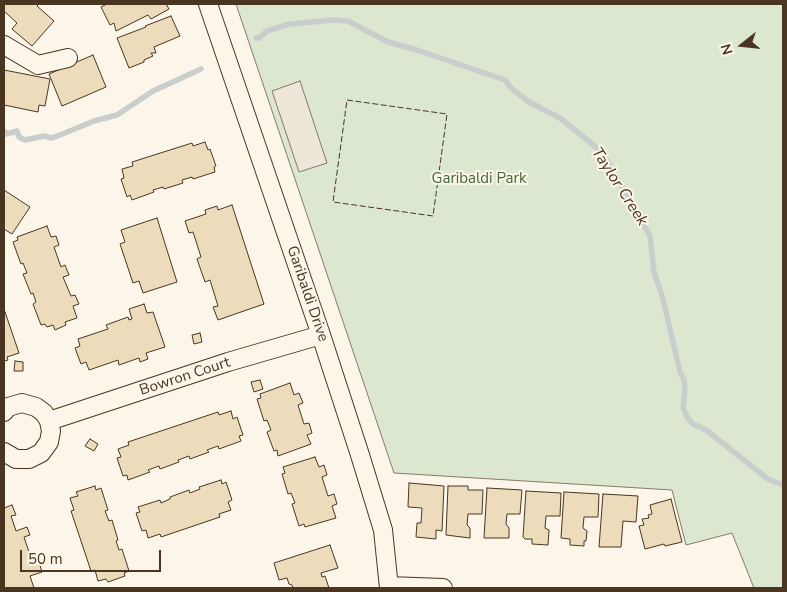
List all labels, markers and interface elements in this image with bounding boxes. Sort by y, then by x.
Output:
north arrow [717,20,767,70]
text: N [717,42,738,57]
water label: Taylor Creek [586,144,652,230]
park label: Garibaldi Park [432,170,526,188]
street label: Garibaldi Drive [282,244,332,344]
street label: Bowron Court [137,354,233,400]
scale bar [22,540,164,572]
text: 50 m [28,549,63,569]

